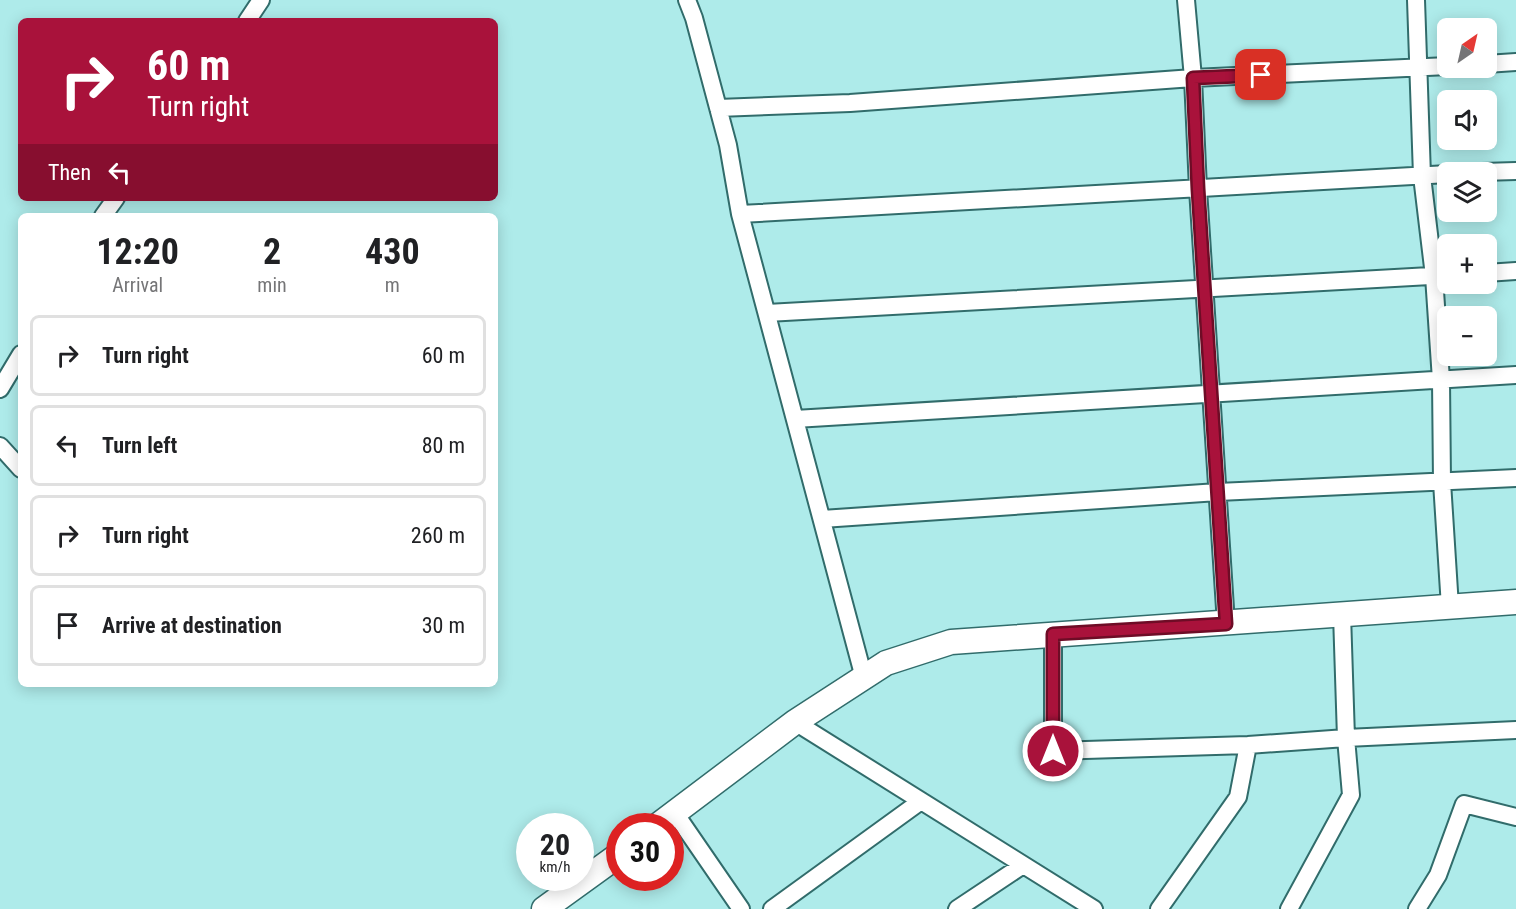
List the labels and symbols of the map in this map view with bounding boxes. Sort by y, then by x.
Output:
north arrow [1437,18,1497,78]
pin [1235,49,1286,100]
position arrow [1021,719,1085,783]
speed limit sign: 30 [606,813,684,891]

